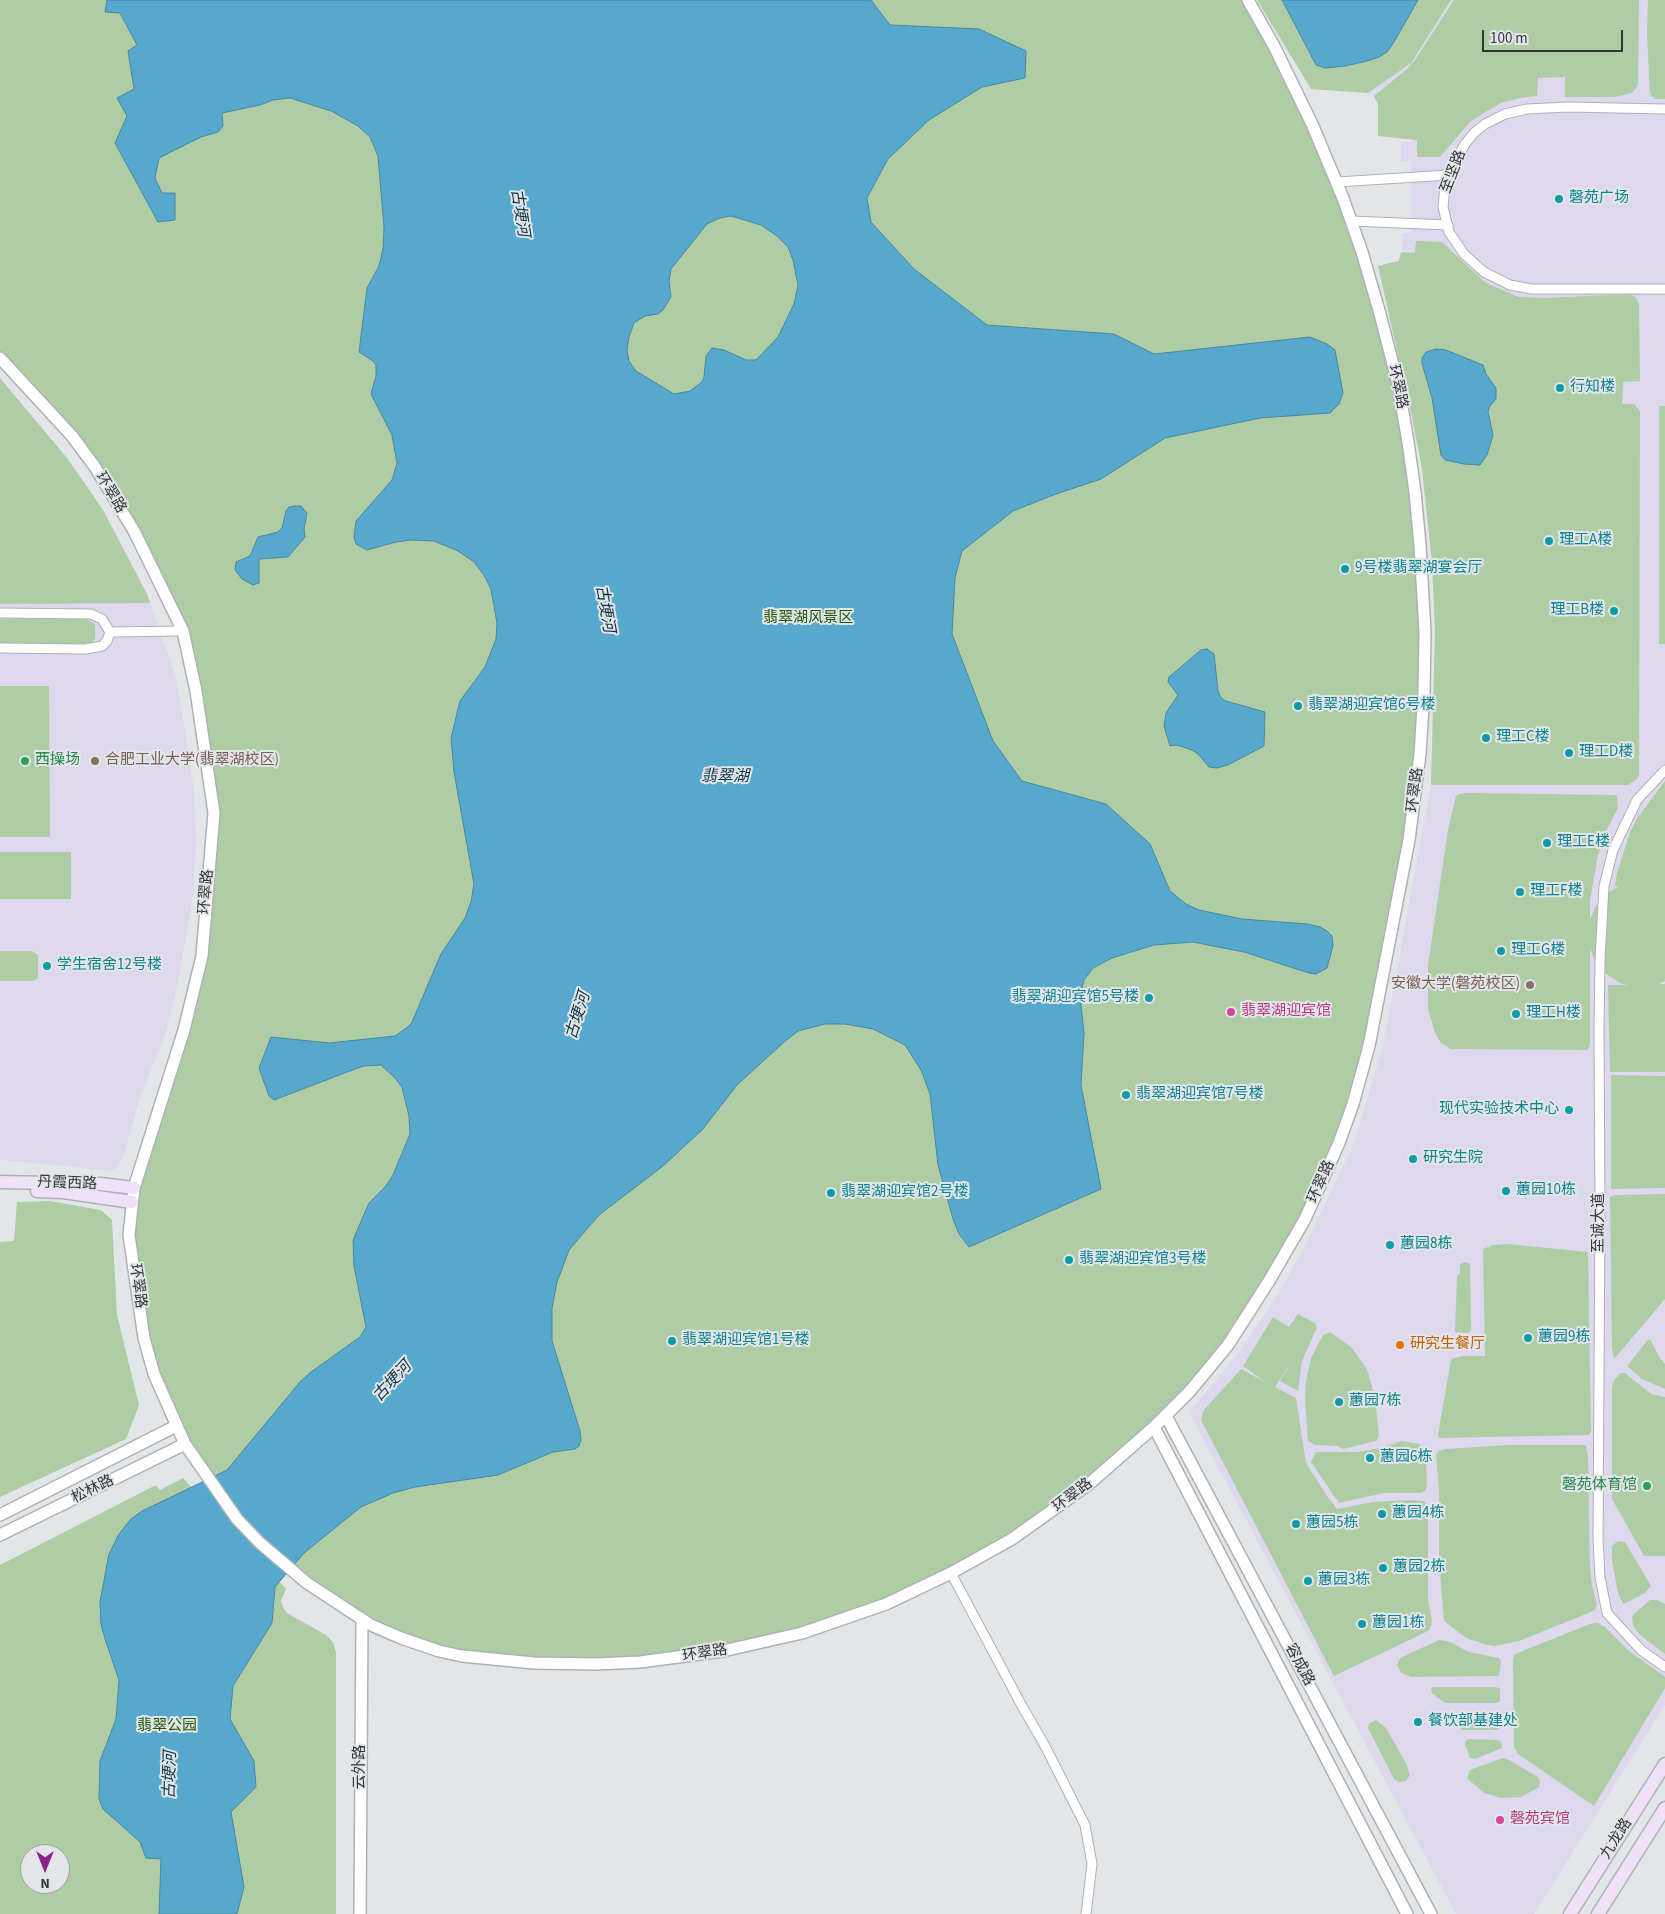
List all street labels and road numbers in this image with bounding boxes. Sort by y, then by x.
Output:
street label: 至坚路 [1438,148,1470,196]
street label: 环翠路 [1384,363,1410,411]
street label: 环翠路 [91,469,129,517]
street label: 环翠路 [1404,767,1428,813]
street label: 环翠路 [196,869,218,915]
street label: 环翠路 [1305,1158,1339,1206]
street label: 丹霞西路 [37,1174,97,1194]
street label: 至诚大道 [1591,1193,1609,1253]
street label: 环翠路 [125,1262,149,1310]
street label: 松林路 [69,1472,117,1508]
street label: 环翠路 [1050,1475,1096,1517]
street label: 容成路 [1280,1641,1318,1689]
street label: 环翠路 [681,1642,729,1666]
street label: 云外路 [352,1745,370,1789]
street label: 九龙路 [1597,1815,1637,1863]

